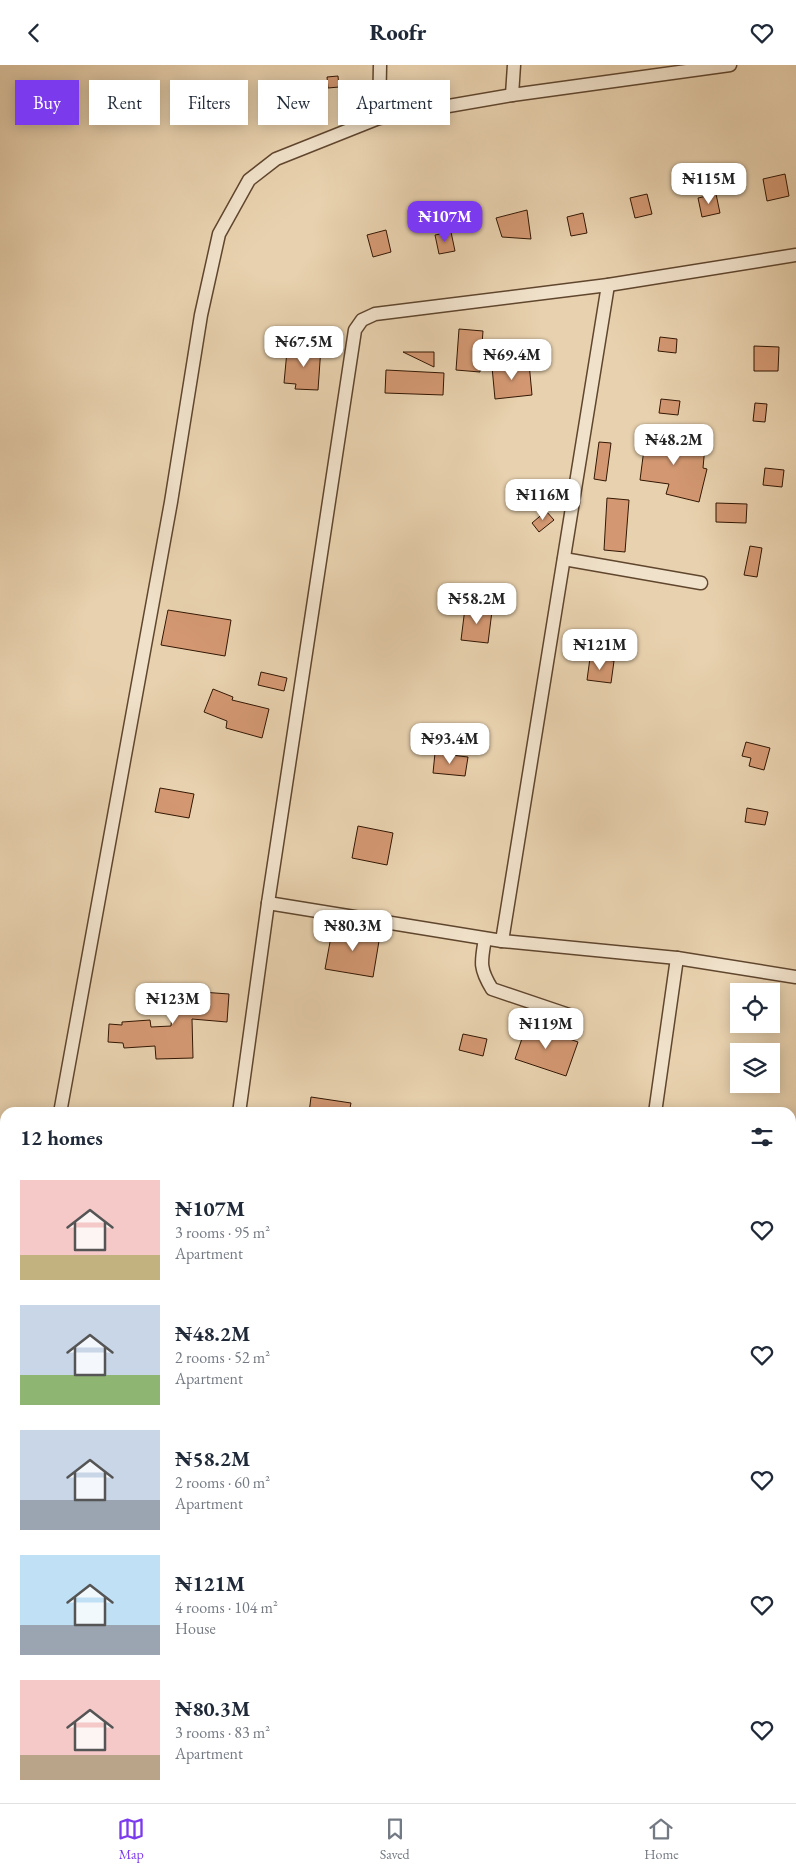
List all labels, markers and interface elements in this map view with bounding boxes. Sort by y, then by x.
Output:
text: Roofr [370,18,426,47]
icon: back [20,19,48,47]
icon: heart [748,19,776,47]
chip: Buy [15,80,79,125]
chip: Rent [89,80,160,125]
chip: Filters [170,80,248,125]
chip: New [258,80,328,125]
chip: Apartment [338,80,450,125]
pin: ₦115M [674,163,744,205]
text: ₦115M [682,168,736,189]
pin: ₦107M [410,201,480,243]
text: ₦107M [418,206,472,227]
pin: ₦67.5M [263,325,345,368]
text: ₦67.5M [275,331,333,352]
pin: ₦69.4M [471,339,553,381]
text: ₦69.4M [483,344,541,365]
pin: ₦48.2M [633,423,715,466]
text: ₦48.2M [645,429,703,450]
pin: ₦116M [508,479,578,521]
text: ₦116M [516,484,570,505]
pin: ₦58.2M [436,583,518,625]
text: ₦58.2M [448,588,506,609]
pin: ₦121M [565,629,635,671]
text: ₦121M [573,634,627,655]
pin: ₦93.4M [409,723,491,765]
text: ₦93.4M [421,728,479,749]
pin: ₦80.3M [312,909,394,952]
text: ₦80.3M [324,915,382,936]
pin: ₦123M [138,983,208,1025]
map controls [730,983,780,1093]
button: locate [730,983,780,1033]
text: ₦123M [146,988,200,1009]
pin: ₦119M [511,1007,581,1050]
text: ₦119M [519,1013,573,1034]
button: layers [730,1043,780,1093]
icon: filters [748,1123,776,1151]
text: 12 homes [20,1124,103,1151]
text: ₦107M [175,1195,245,1222]
icon: home [60,1200,120,1260]
icon: heart [748,1216,776,1244]
text: 3 rooms · 95 m² [175,1222,270,1243]
text: Apartment [175,1243,243,1264]
text: ₦48.2M [175,1320,250,1347]
icon: home [60,1325,120,1385]
icon: heart [748,1341,776,1369]
text: 2 rooms · 52 m² [175,1347,270,1368]
text: Apartment [175,1368,243,1389]
text: ₦58.2M [175,1445,250,1472]
icon: home [60,1450,120,1510]
icon: heart [748,1466,776,1494]
text: 2 rooms · 60 m² [175,1472,270,1493]
text: Apartment [175,1493,243,1514]
text: ₦121M [175,1570,245,1597]
icon: home [60,1575,120,1635]
icon: heart [748,1591,776,1619]
text: 4 rooms · 104 m² [175,1597,278,1618]
text: House [175,1618,216,1639]
text: ₦80.3M [175,1695,250,1722]
icon: home [60,1700,120,1760]
icon: heart [748,1716,776,1744]
text: 3 rooms · 83 m² [175,1722,270,1743]
text: Apartment [175,1743,243,1764]
tab: Map [117,1815,145,1863]
tab: Saved [380,1815,410,1863]
tab: Home [644,1815,679,1863]

